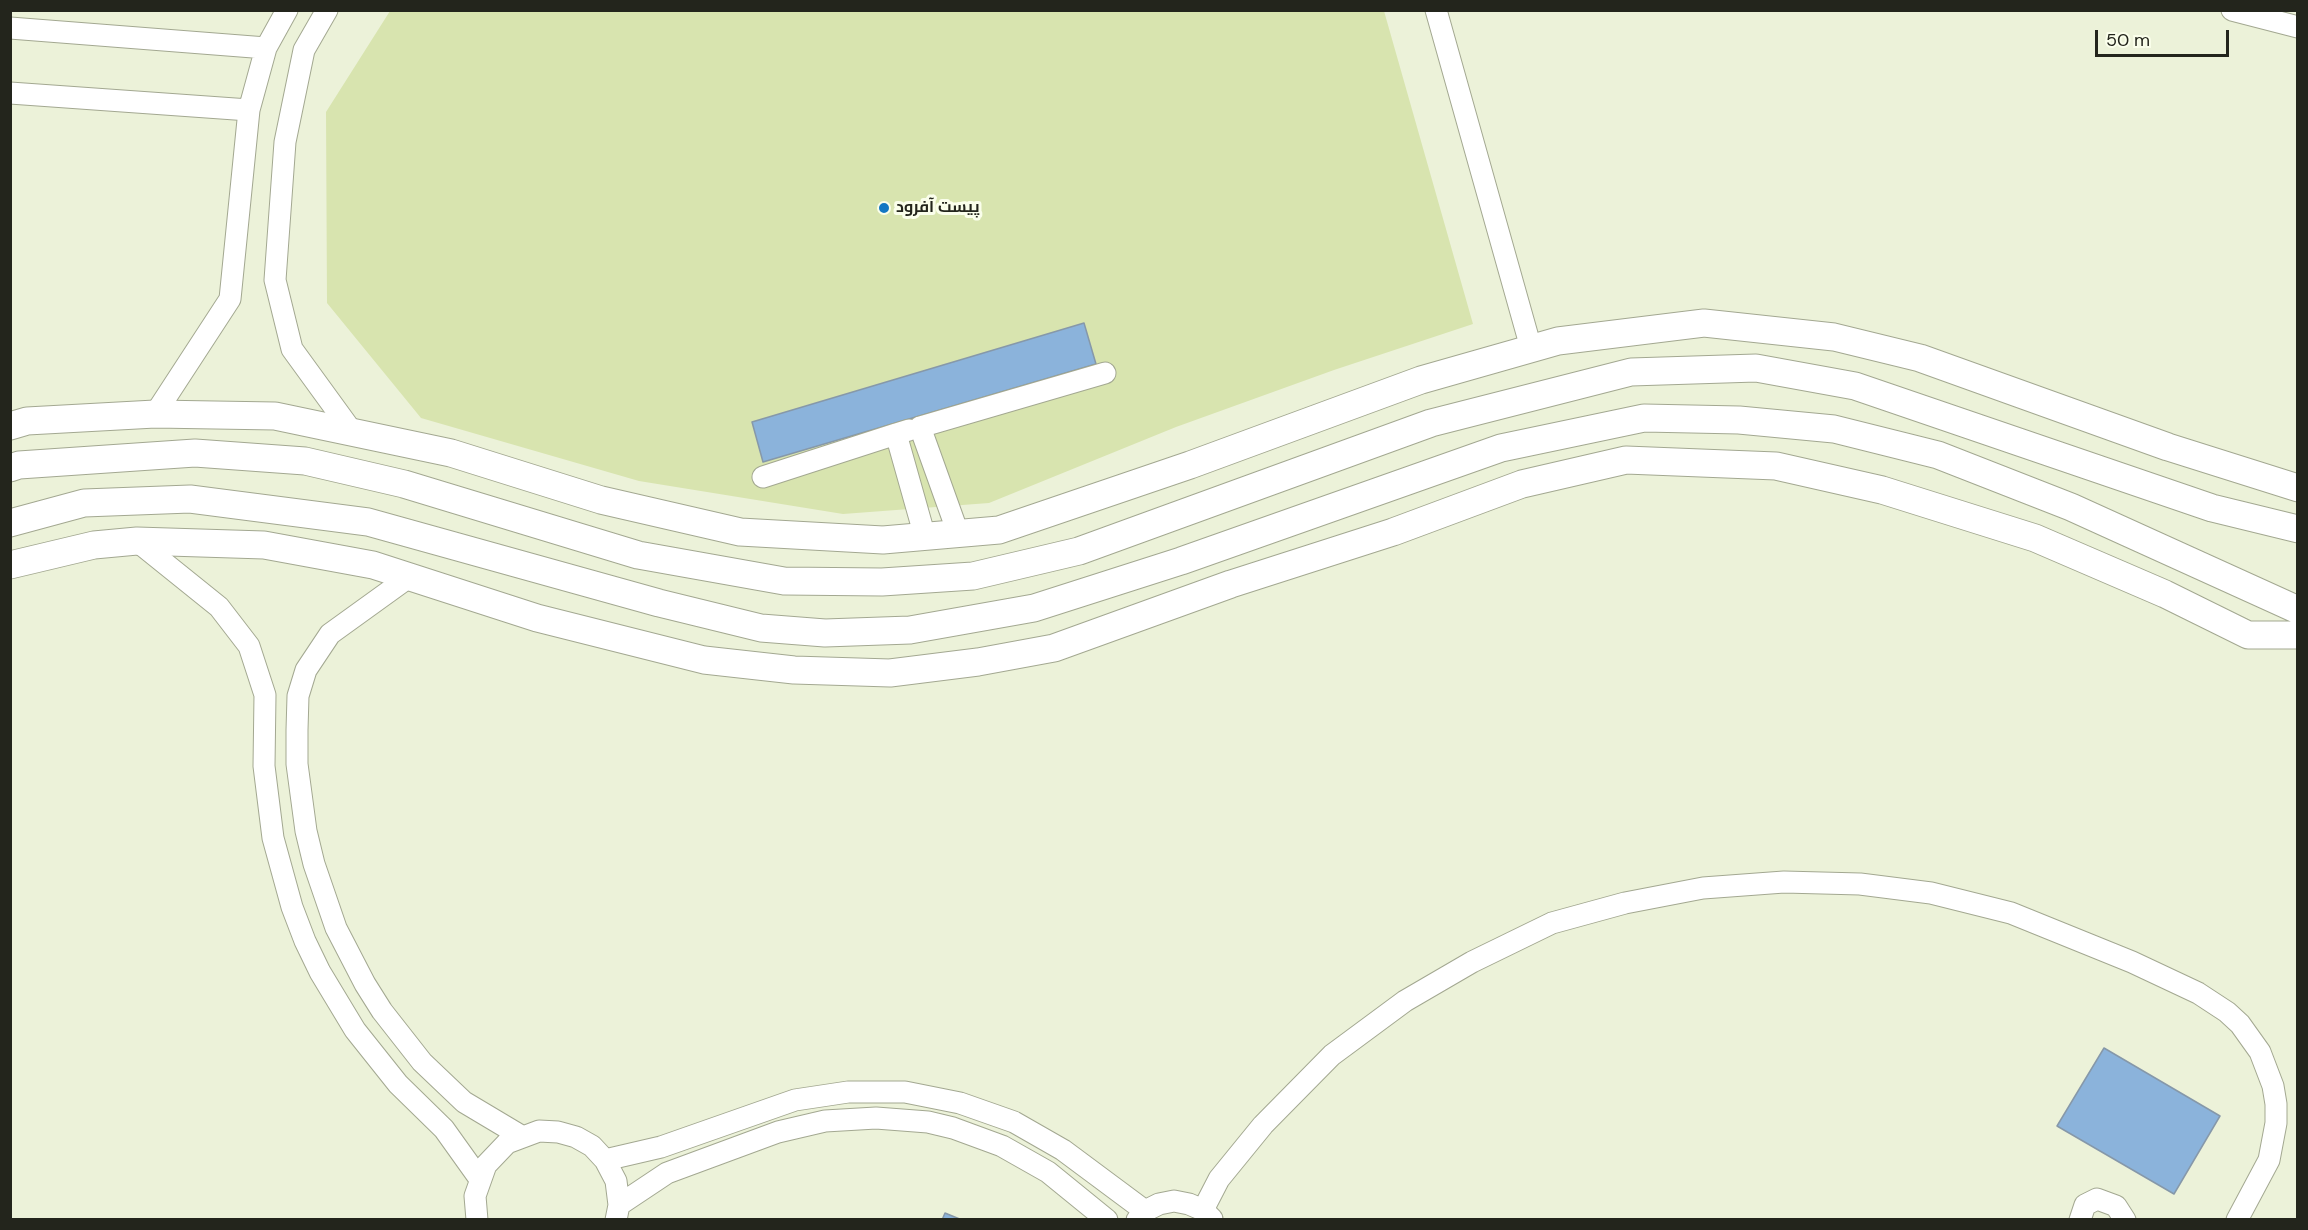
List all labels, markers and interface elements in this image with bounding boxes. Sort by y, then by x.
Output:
scale bar [2098,18,2232,56]
text: 50 m [2106,28,2150,52]
place label: پیست آفرود [896,198,980,218]
marker: پیست آفرود [877,201,891,215]

